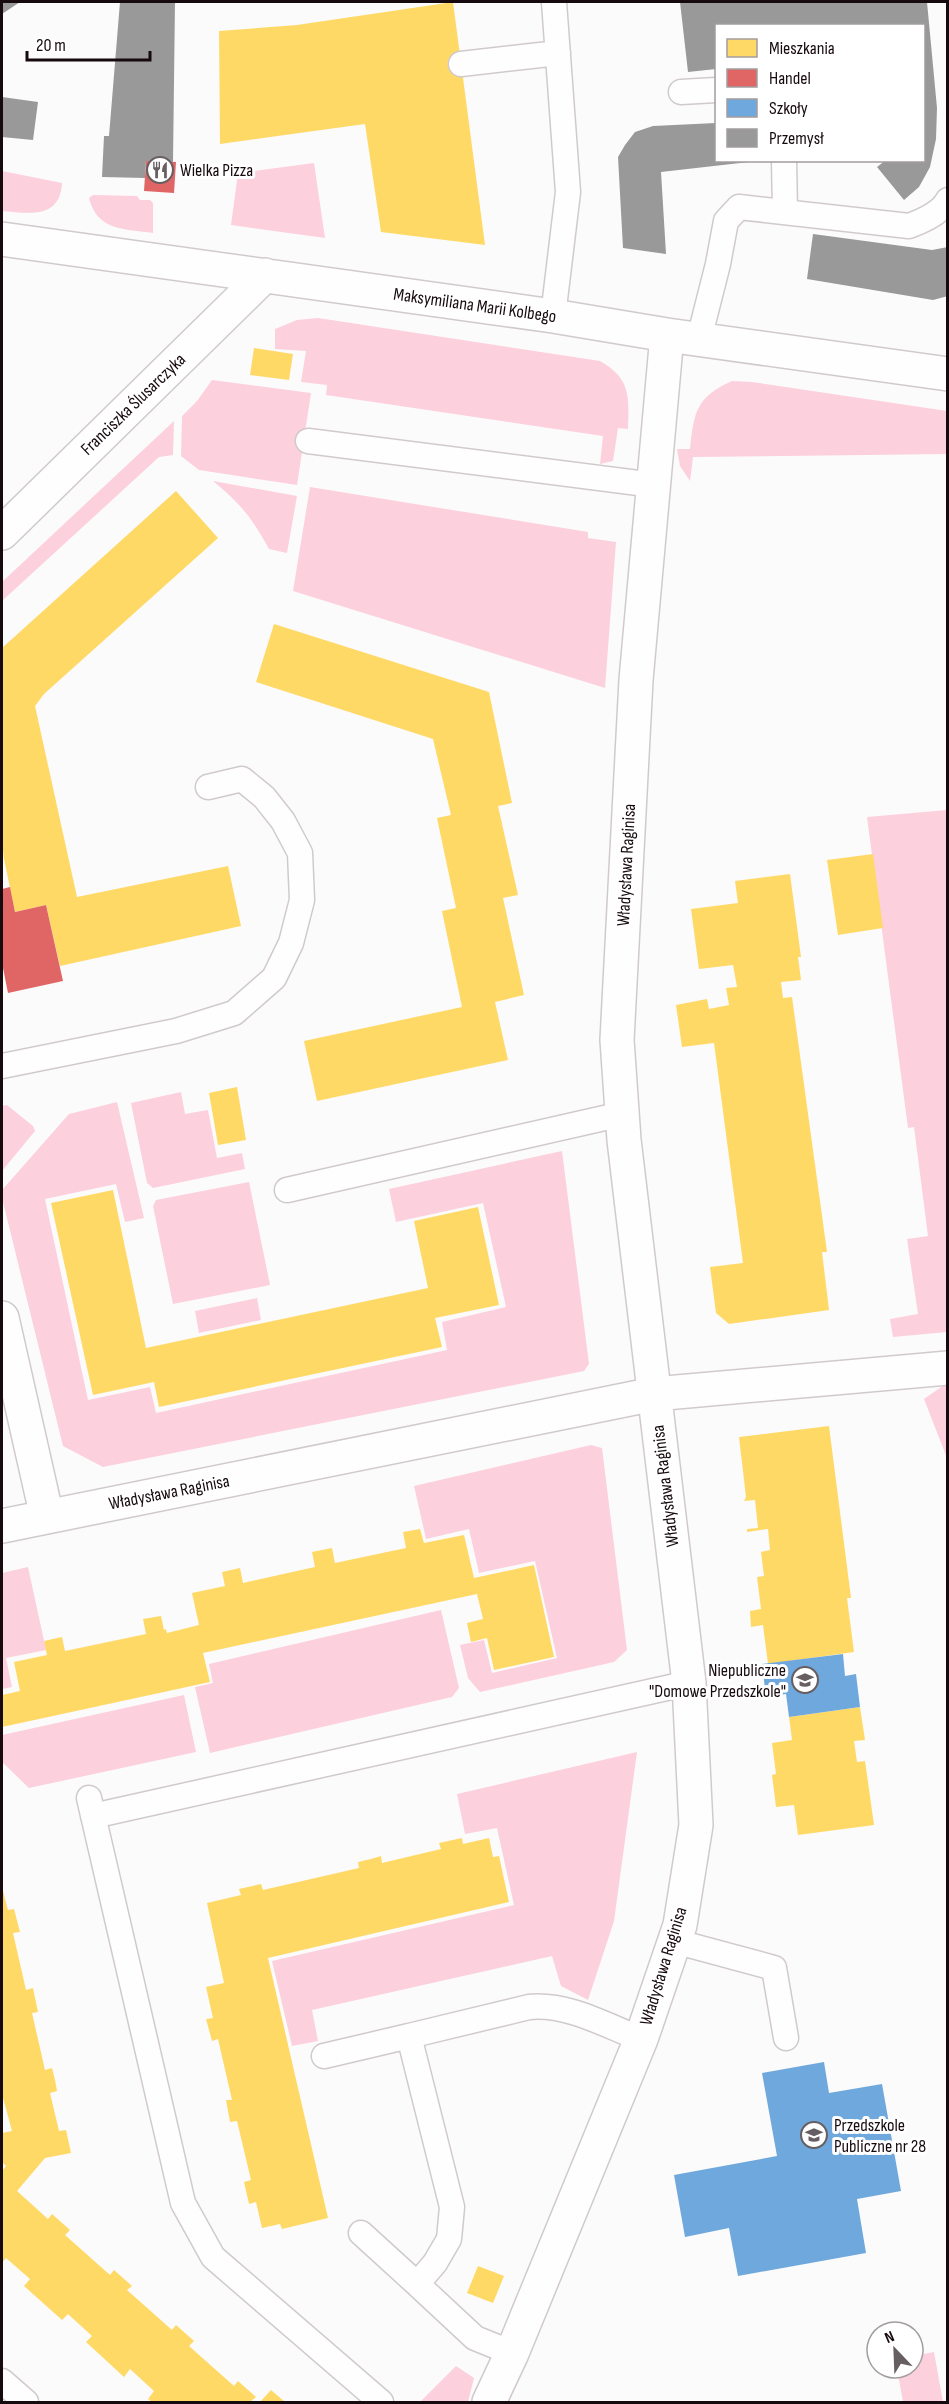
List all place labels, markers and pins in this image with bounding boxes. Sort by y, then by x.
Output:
restaurant icon: Wielka Pizza [145,155,175,185]
place label: Wielka Pizza [180,160,253,181]
place label: Niepubliczne "Domowe Przedszkole" [649,1660,786,1702]
school or university icon: Niepubliczne "Domowe Przedszkole" [790,1665,820,1695]
place label: Przedszkole Publiczne nr 28 [834,2115,926,2157]
school or university icon: Przedszkole Publiczne nr 28 [799,2120,829,2150]

